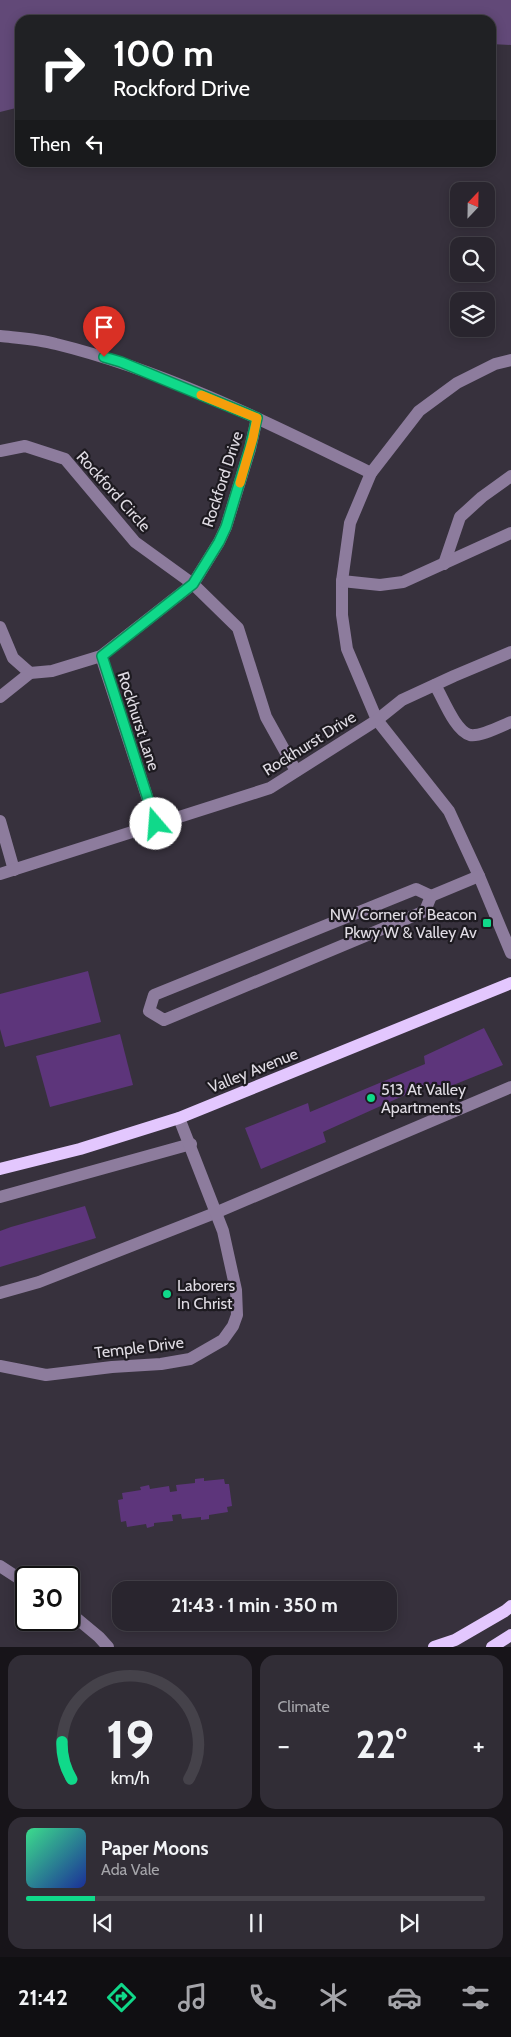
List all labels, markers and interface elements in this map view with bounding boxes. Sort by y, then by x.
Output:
text: 100 m [113,32,214,75]
icon: right [30,35,95,100]
text: Rockford Drive [113,75,250,102]
icon: left [81,130,109,158]
text: Then [30,133,71,156]
north arrow [450,182,495,228]
map controls [450,182,495,337]
button: search [450,237,495,282]
button: layers [450,292,495,337]
pin [83,306,125,357]
icon: arrive [90,313,118,341]
street label: Rockford Drive [198,429,247,530]
street label: Rockford Circle [73,447,155,535]
street label: Rockhurst Lane [114,669,163,773]
street label: Rockhurst Drive [259,707,359,780]
position arrow [129,797,181,849]
place label: NW Corner of Beacon Pkwy W & Valley Av [330,905,477,942]
marker: NW Corner of Beacon Pkwy W & Valley Av [481,917,493,929]
street label: Valley Avenue [206,1044,301,1097]
place label: 513 At Valley Apartments [381,1080,466,1117]
marker: 513 At Valley Apartments [365,1092,377,1104]
place label: Laborers In Christ [177,1276,235,1313]
marker: Laborers In Christ [161,1288,173,1300]
street label: Temple Drive [93,1333,185,1362]
speed limit sign: 30 [15,1566,80,1631]
text: 21:43 · 1 min · 350 m [171,1594,338,1617]
text: Climate [278,1697,330,1716]
text: 19 [106,1708,154,1771]
text: 22° [356,1721,407,1768]
text: − [278,1728,290,1762]
text: + [473,1728,485,1762]
text: km/h [110,1767,149,1788]
text: Paper Moons [101,1837,209,1860]
text: Ada Vale [101,1860,160,1879]
icon: previous [89,1909,117,1937]
icon: pause [242,1909,270,1937]
icon: next [395,1909,423,1937]
icon: directions [104,1980,139,2015]
icon: music [175,1980,210,2015]
icon: phone [245,1980,280,2015]
icon: climate [316,1980,351,2015]
icon: car [387,1980,422,2015]
icon: filters [458,1980,493,2015]
text: 21:42 [18,1984,68,2011]

